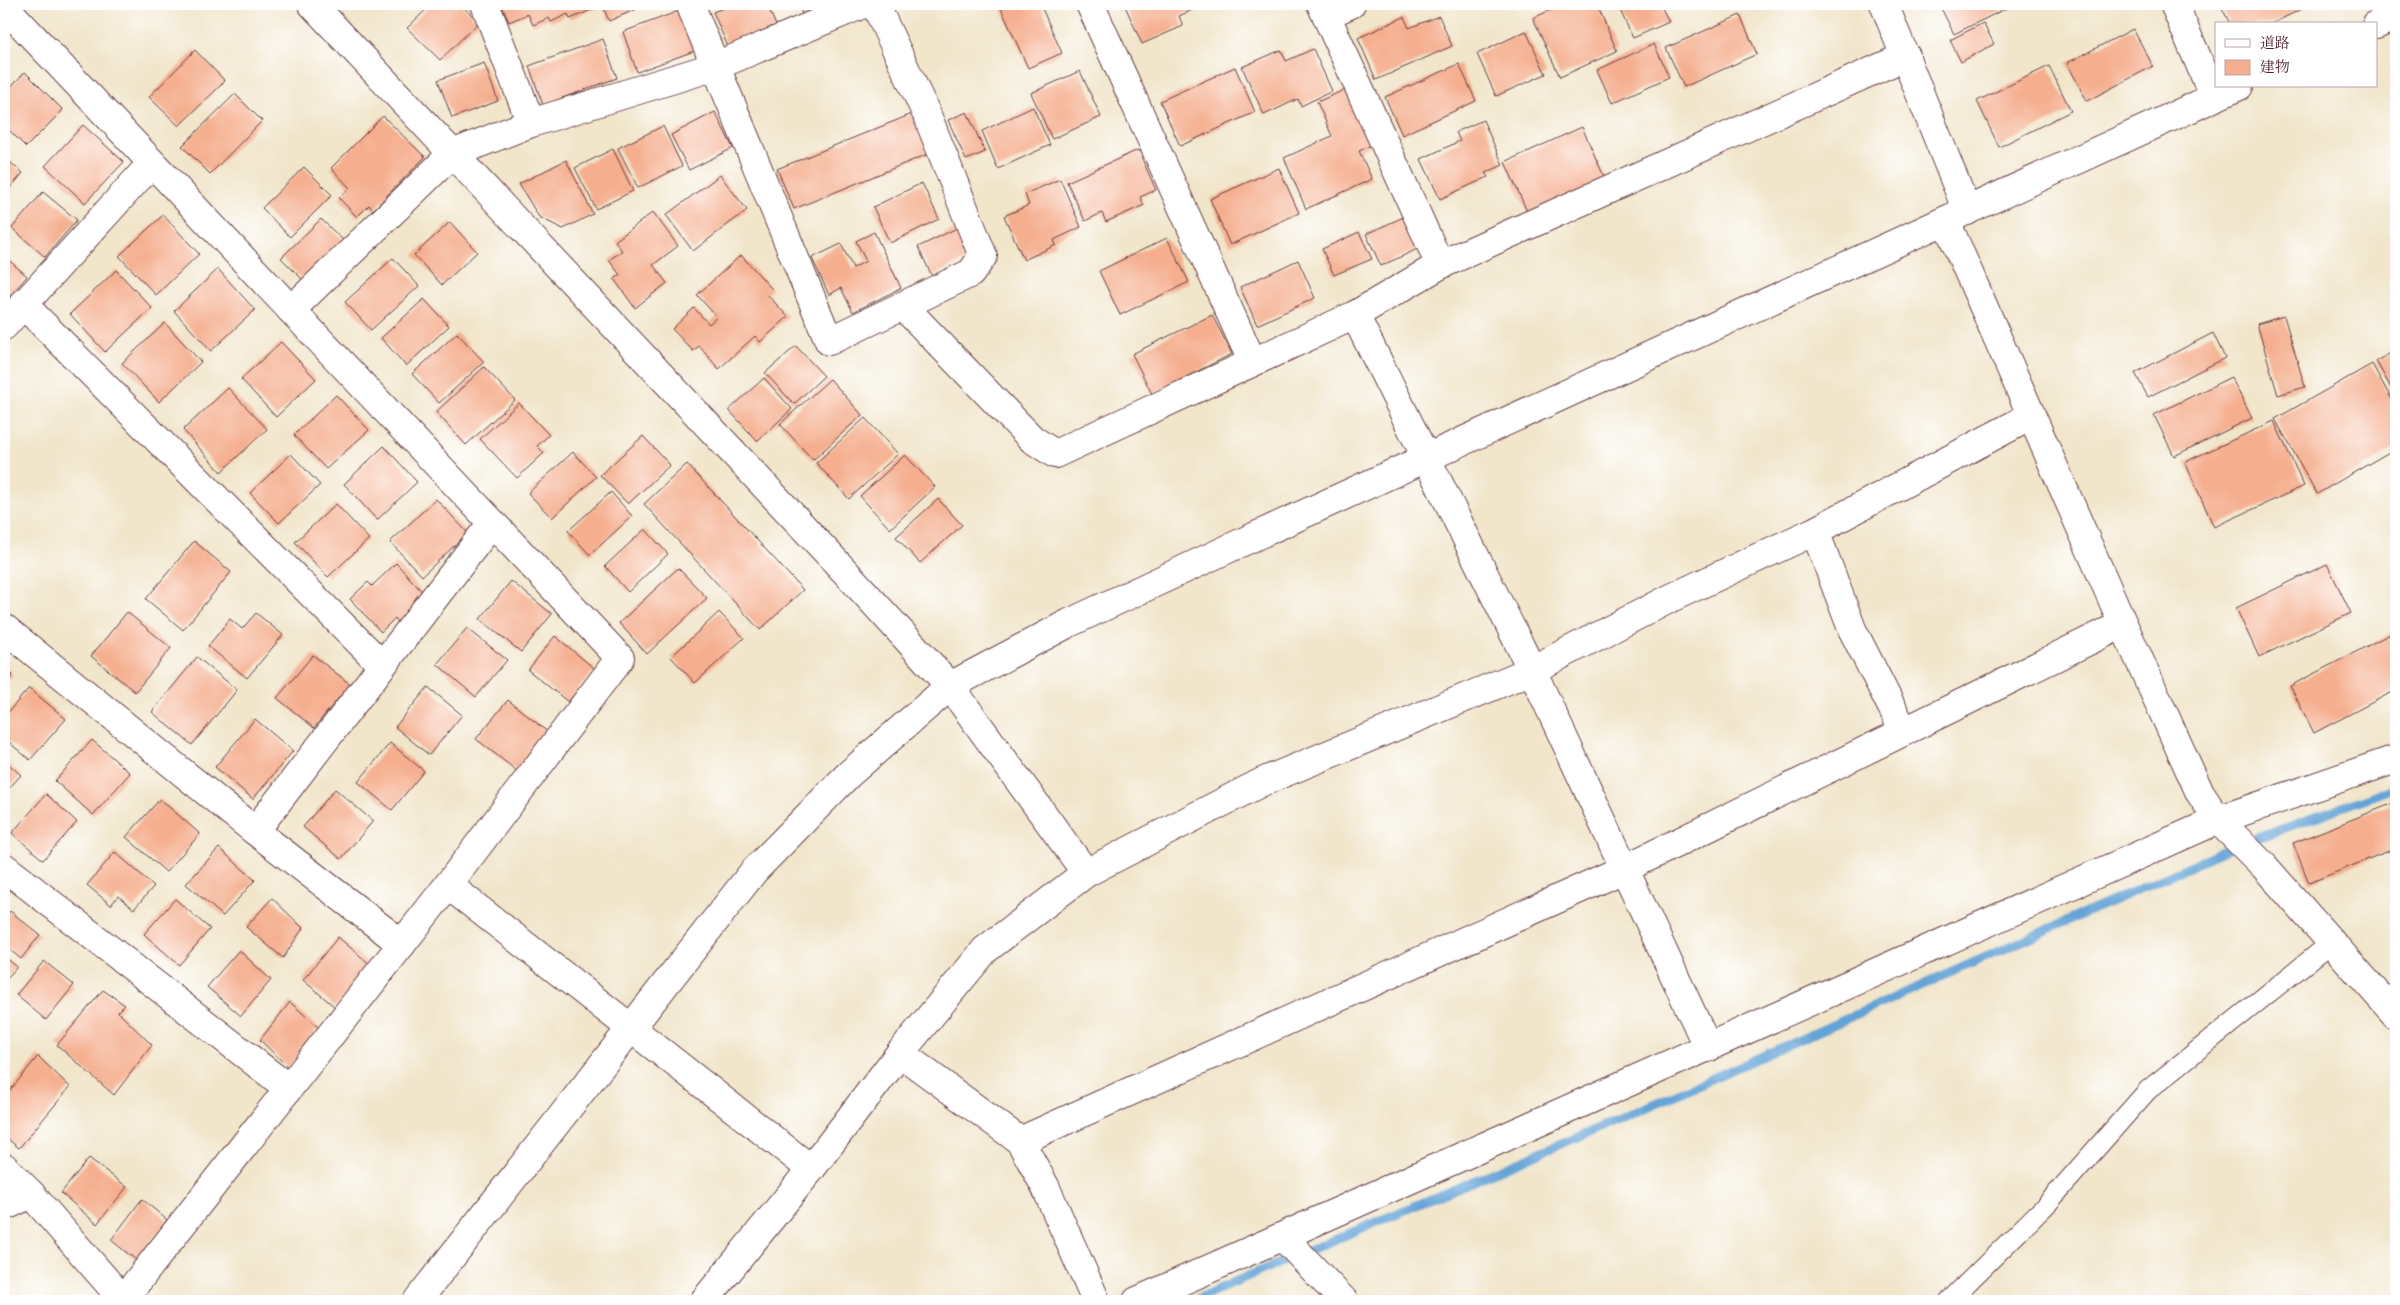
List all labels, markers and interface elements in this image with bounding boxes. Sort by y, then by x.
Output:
legend [2215,22,2378,88]
text: 道路 [2260,32,2290,53]
text: 建物 [2260,56,2290,77]

